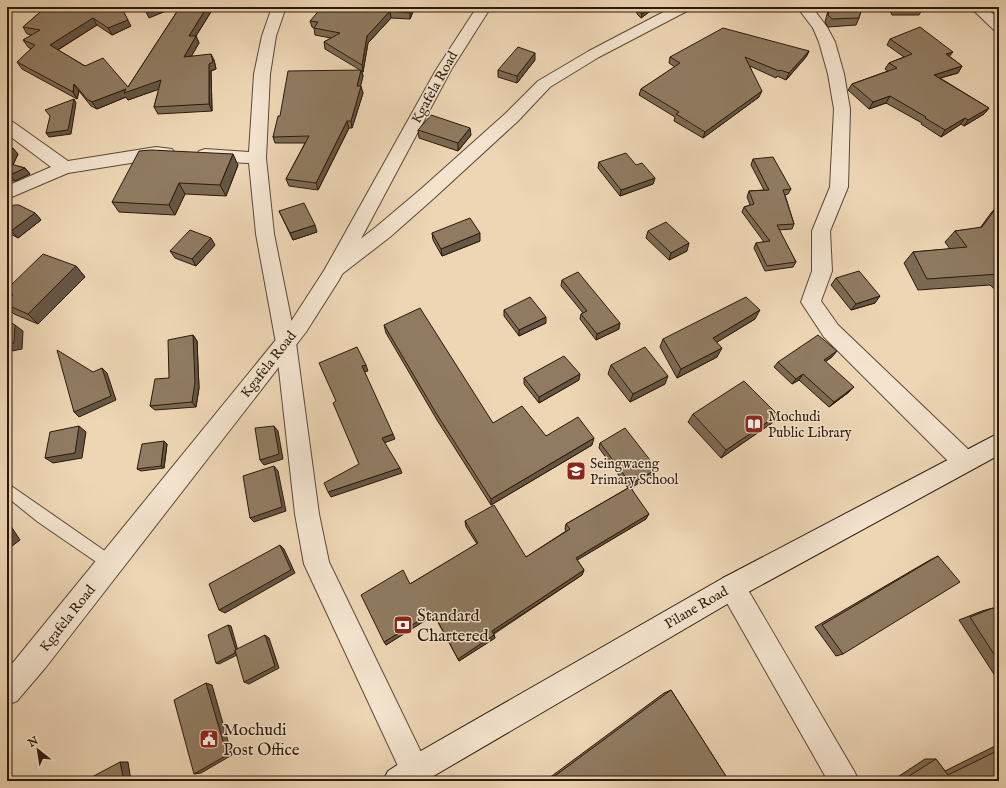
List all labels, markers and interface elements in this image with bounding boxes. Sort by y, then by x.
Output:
street label: Kgafela Road [408,48,462,127]
street label: Kgafela Road [237,327,301,402]
place label: Mochudi Public Library [768,408,852,442]
library icon: Mochudi Public Library [743,413,765,435]
place label: Seingwaeng Primary School [590,455,679,489]
school or university icon: Seingwaeng Primary School [565,460,587,482]
street label: Kgafela Road [36,581,100,656]
street label: Pilane Road [662,582,732,633]
place label: Standard Chartered [417,606,489,647]
bank icon: Standard Chartered [392,614,414,636]
place label: Mochudi Post Office [223,720,300,761]
public building icon: Mochudi Post Office [198,728,220,750]
north arrow [18,730,58,770]
text: N [25,734,42,751]

